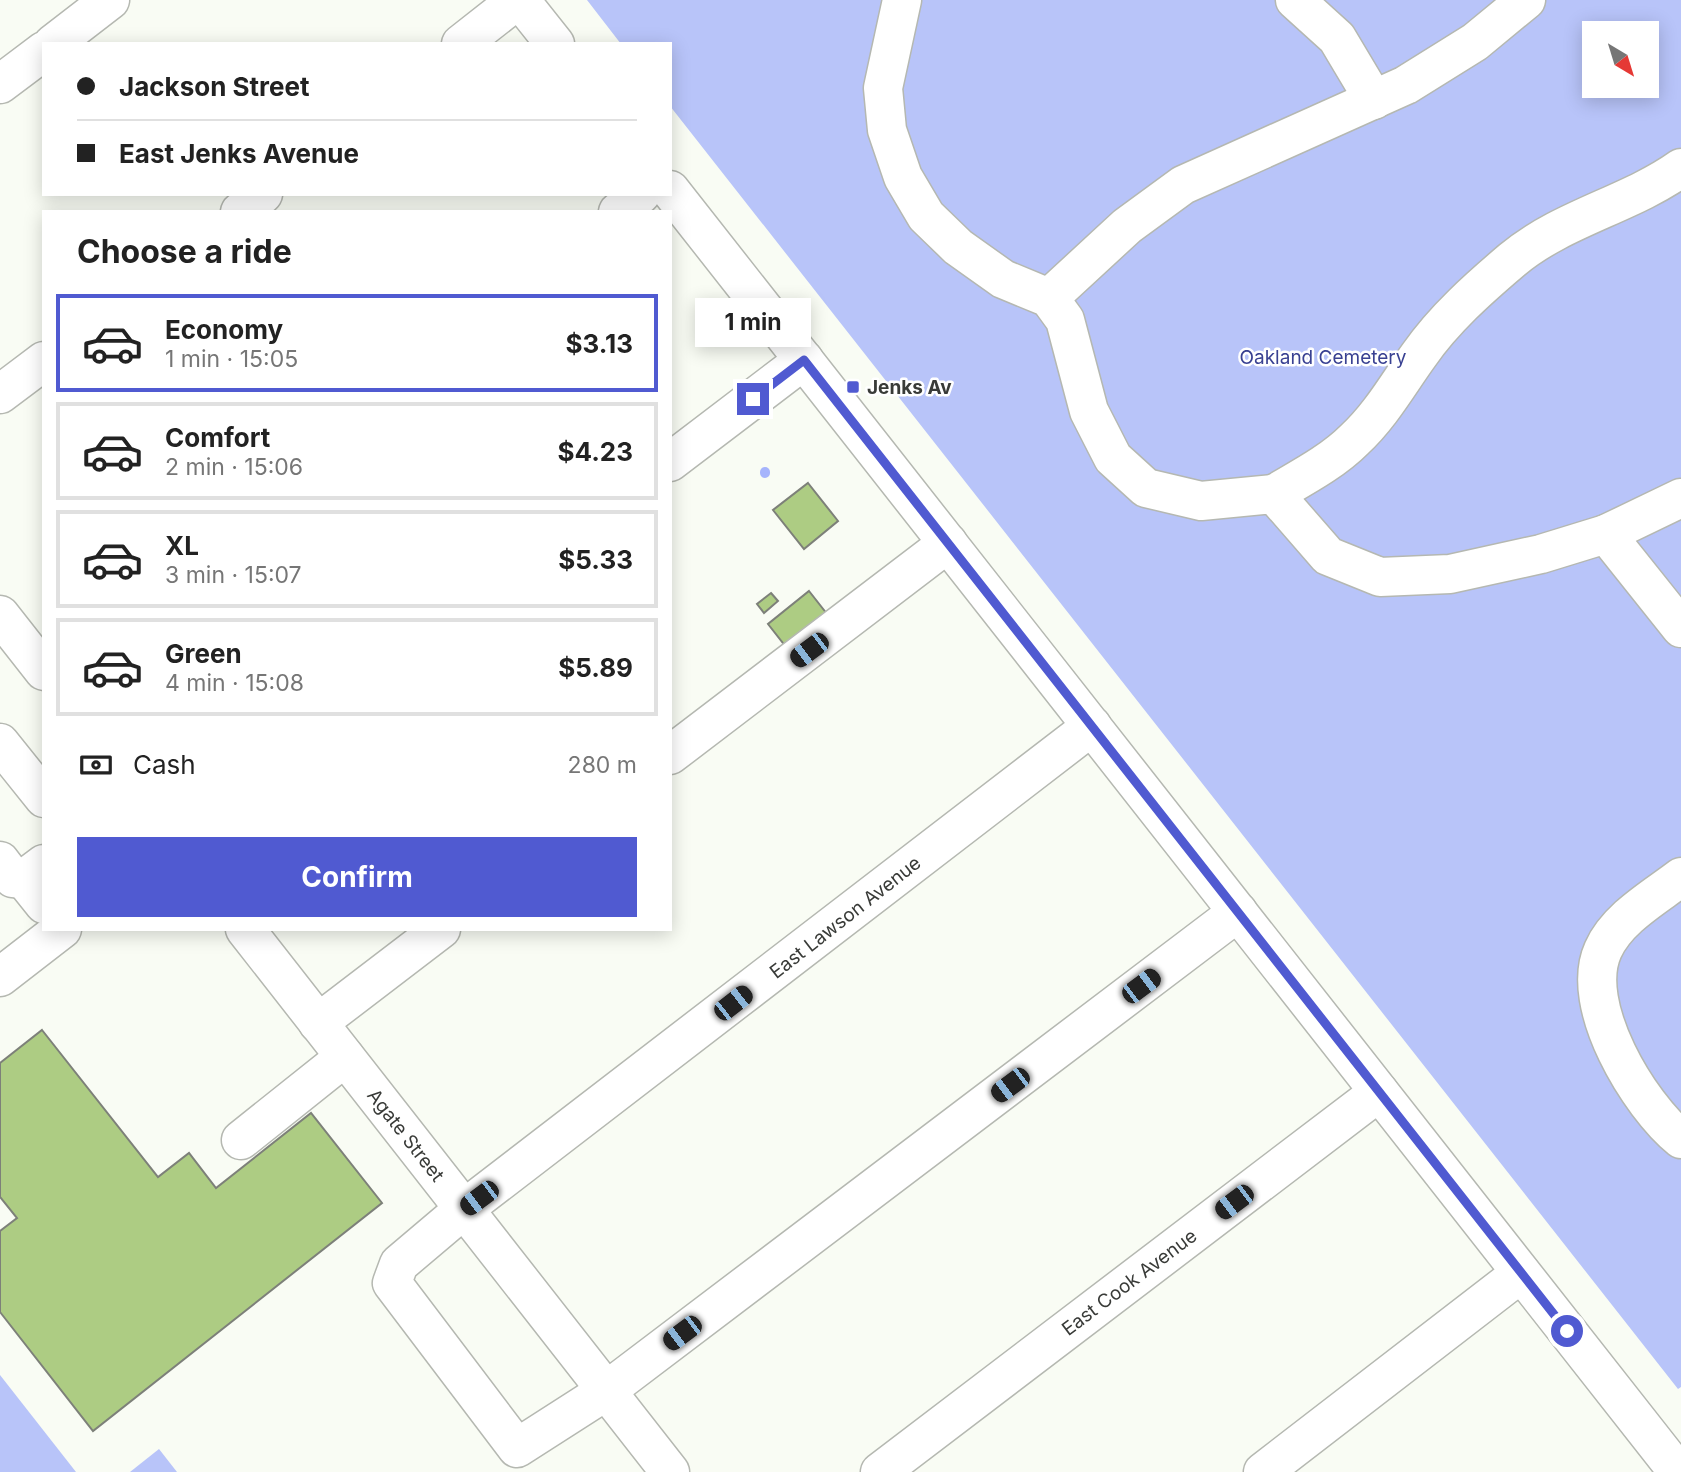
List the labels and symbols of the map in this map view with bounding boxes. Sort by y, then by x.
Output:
north arrow [1582,21,1659,98]
callout: 1 min [695,298,811,346]
park label: Oakland Cemetery [1239,346,1407,369]
place label: Jenks Av [867,376,952,399]
marker: Jenks Av [845,379,861,395]
route end [737,383,769,415]
car [786,629,833,671]
street label: East Lawson Avenue [765,851,925,984]
car [1118,965,1165,1007]
car [710,982,757,1024]
car [987,1064,1034,1106]
street label: Agate Street [362,1084,449,1186]
car [456,1177,503,1219]
car [1211,1181,1258,1223]
street label: East Cook Avenue [1057,1224,1201,1341]
car [659,1312,706,1354]
route start [1551,1315,1583,1347]

